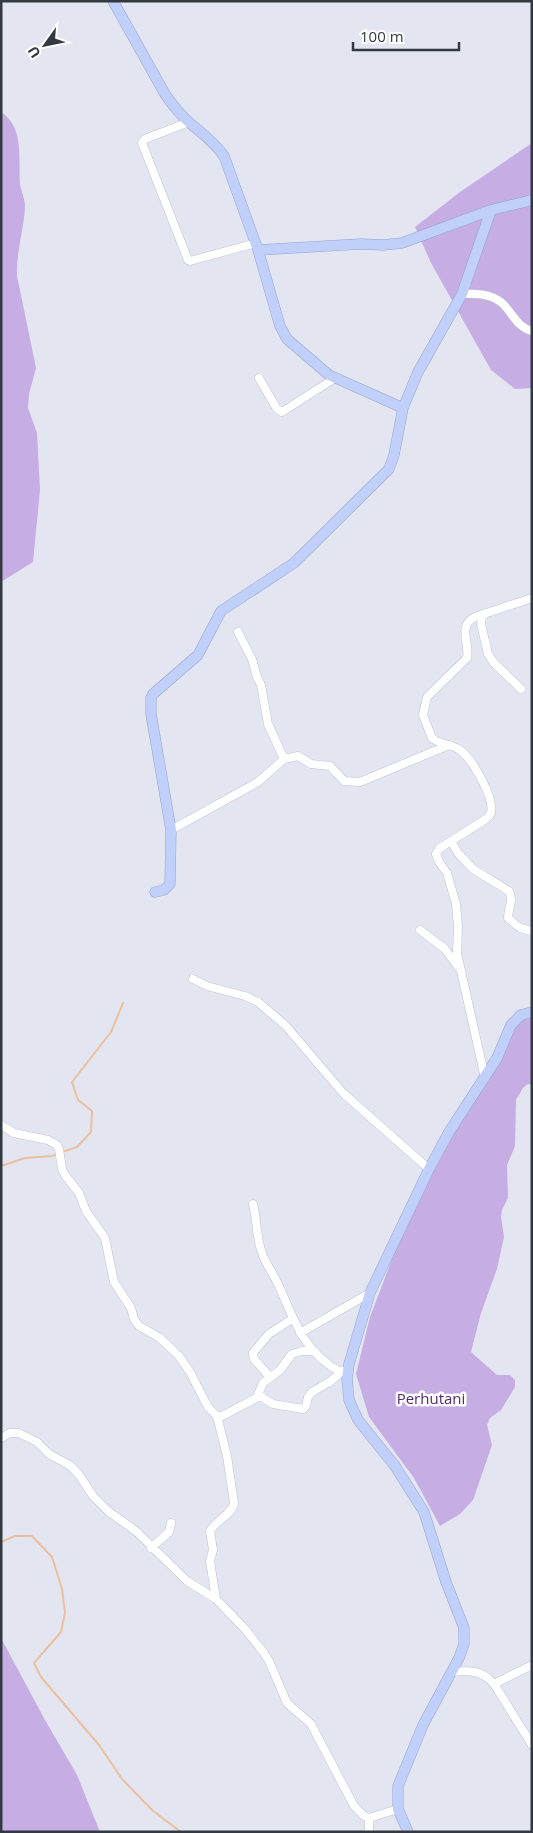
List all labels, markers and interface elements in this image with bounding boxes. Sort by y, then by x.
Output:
north arrow [20,20,70,70]
scale bar [353,20,459,52]
text: 100 m [360,26,404,46]
text: U [23,43,45,62]
park label: Perhutani [397,1388,465,1408]

